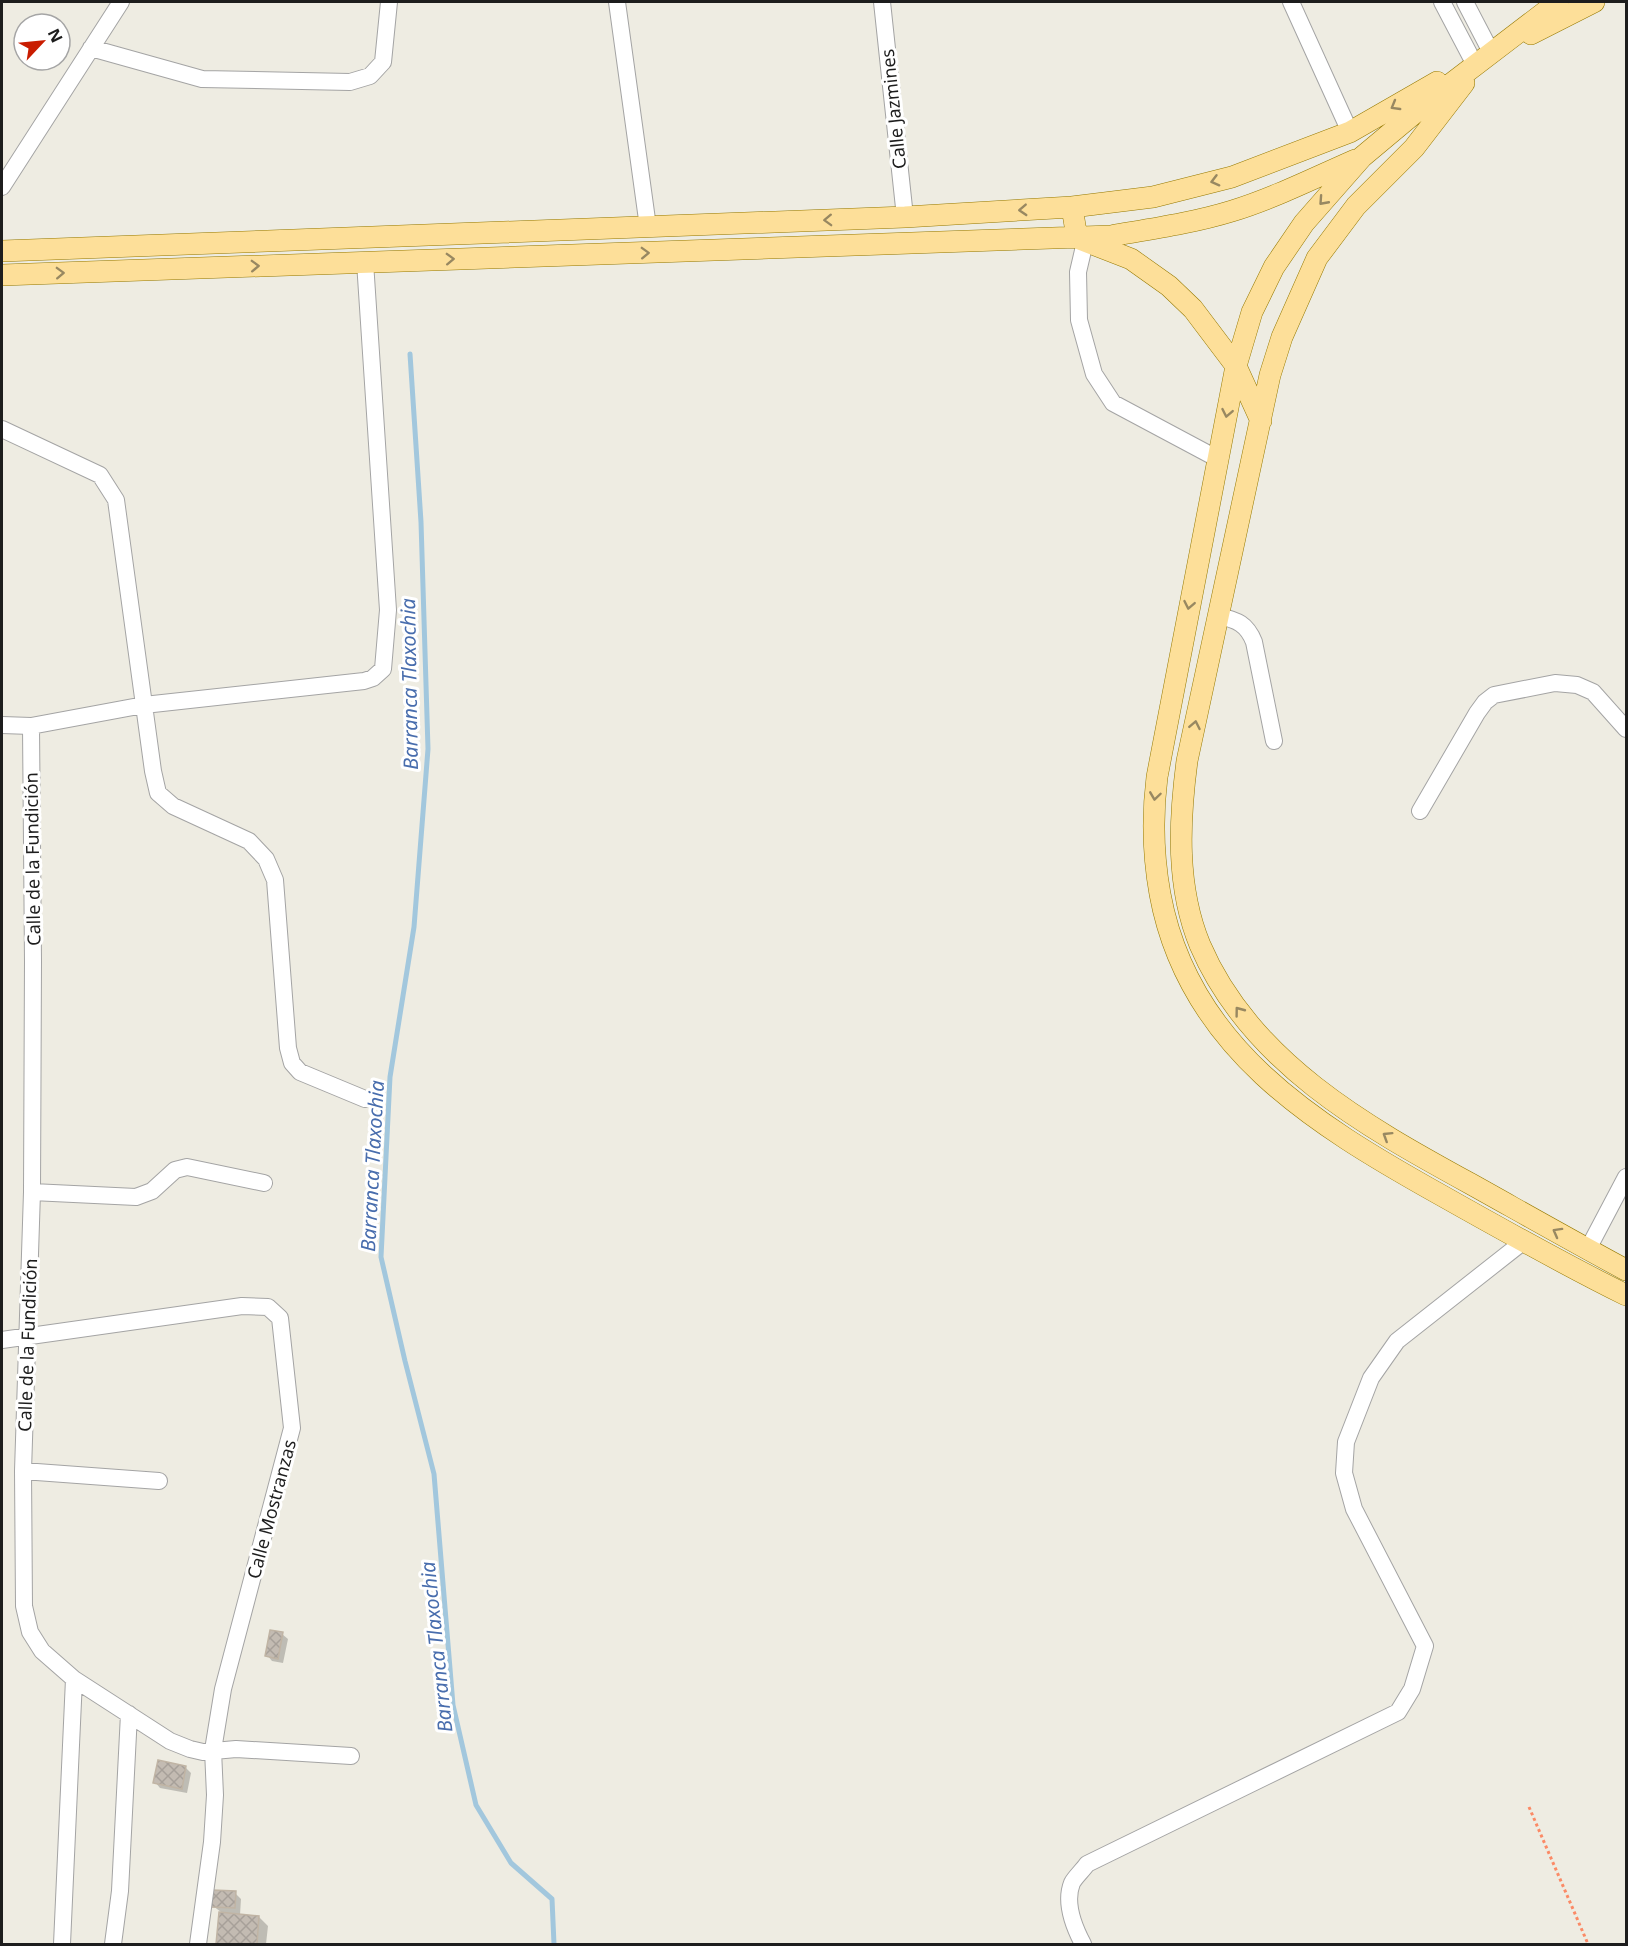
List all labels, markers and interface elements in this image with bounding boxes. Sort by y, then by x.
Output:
north arrow [12,12,72,72]
text: N [43,25,68,46]
street label: Calle Jazmines [875,48,911,170]
one-way arrow [1391,99,1401,110]
one-way arrow [1210,174,1221,186]
one-way arrow [1319,194,1330,205]
one-way arrow [1019,204,1028,217]
one-way arrow [824,214,833,226]
one-way arrow [640,246,649,259]
one-way arrow [445,253,454,266]
one-way arrow [250,260,259,273]
one-way arrow [55,267,64,280]
one-way arrow [1221,408,1234,418]
water label: Barranca Tlaxochia [394,598,424,770]
one-way arrow [1183,599,1196,609]
one-way arrow [1188,720,1201,730]
street label: Calle de la Fundición [18,772,46,946]
one-way arrow [1149,792,1161,801]
one-way arrow [1235,1006,1246,1017]
water label: Barranca Tlaxochia [354,1080,390,1252]
one-way arrow [1382,1133,1393,1144]
one-way arrow [1552,1228,1563,1239]
street label: Calle de la Fundición [12,1258,42,1432]
street label: Calle Mostranzas [241,1437,301,1581]
water label: Barranca Tlaxochia [414,1560,458,1734]

